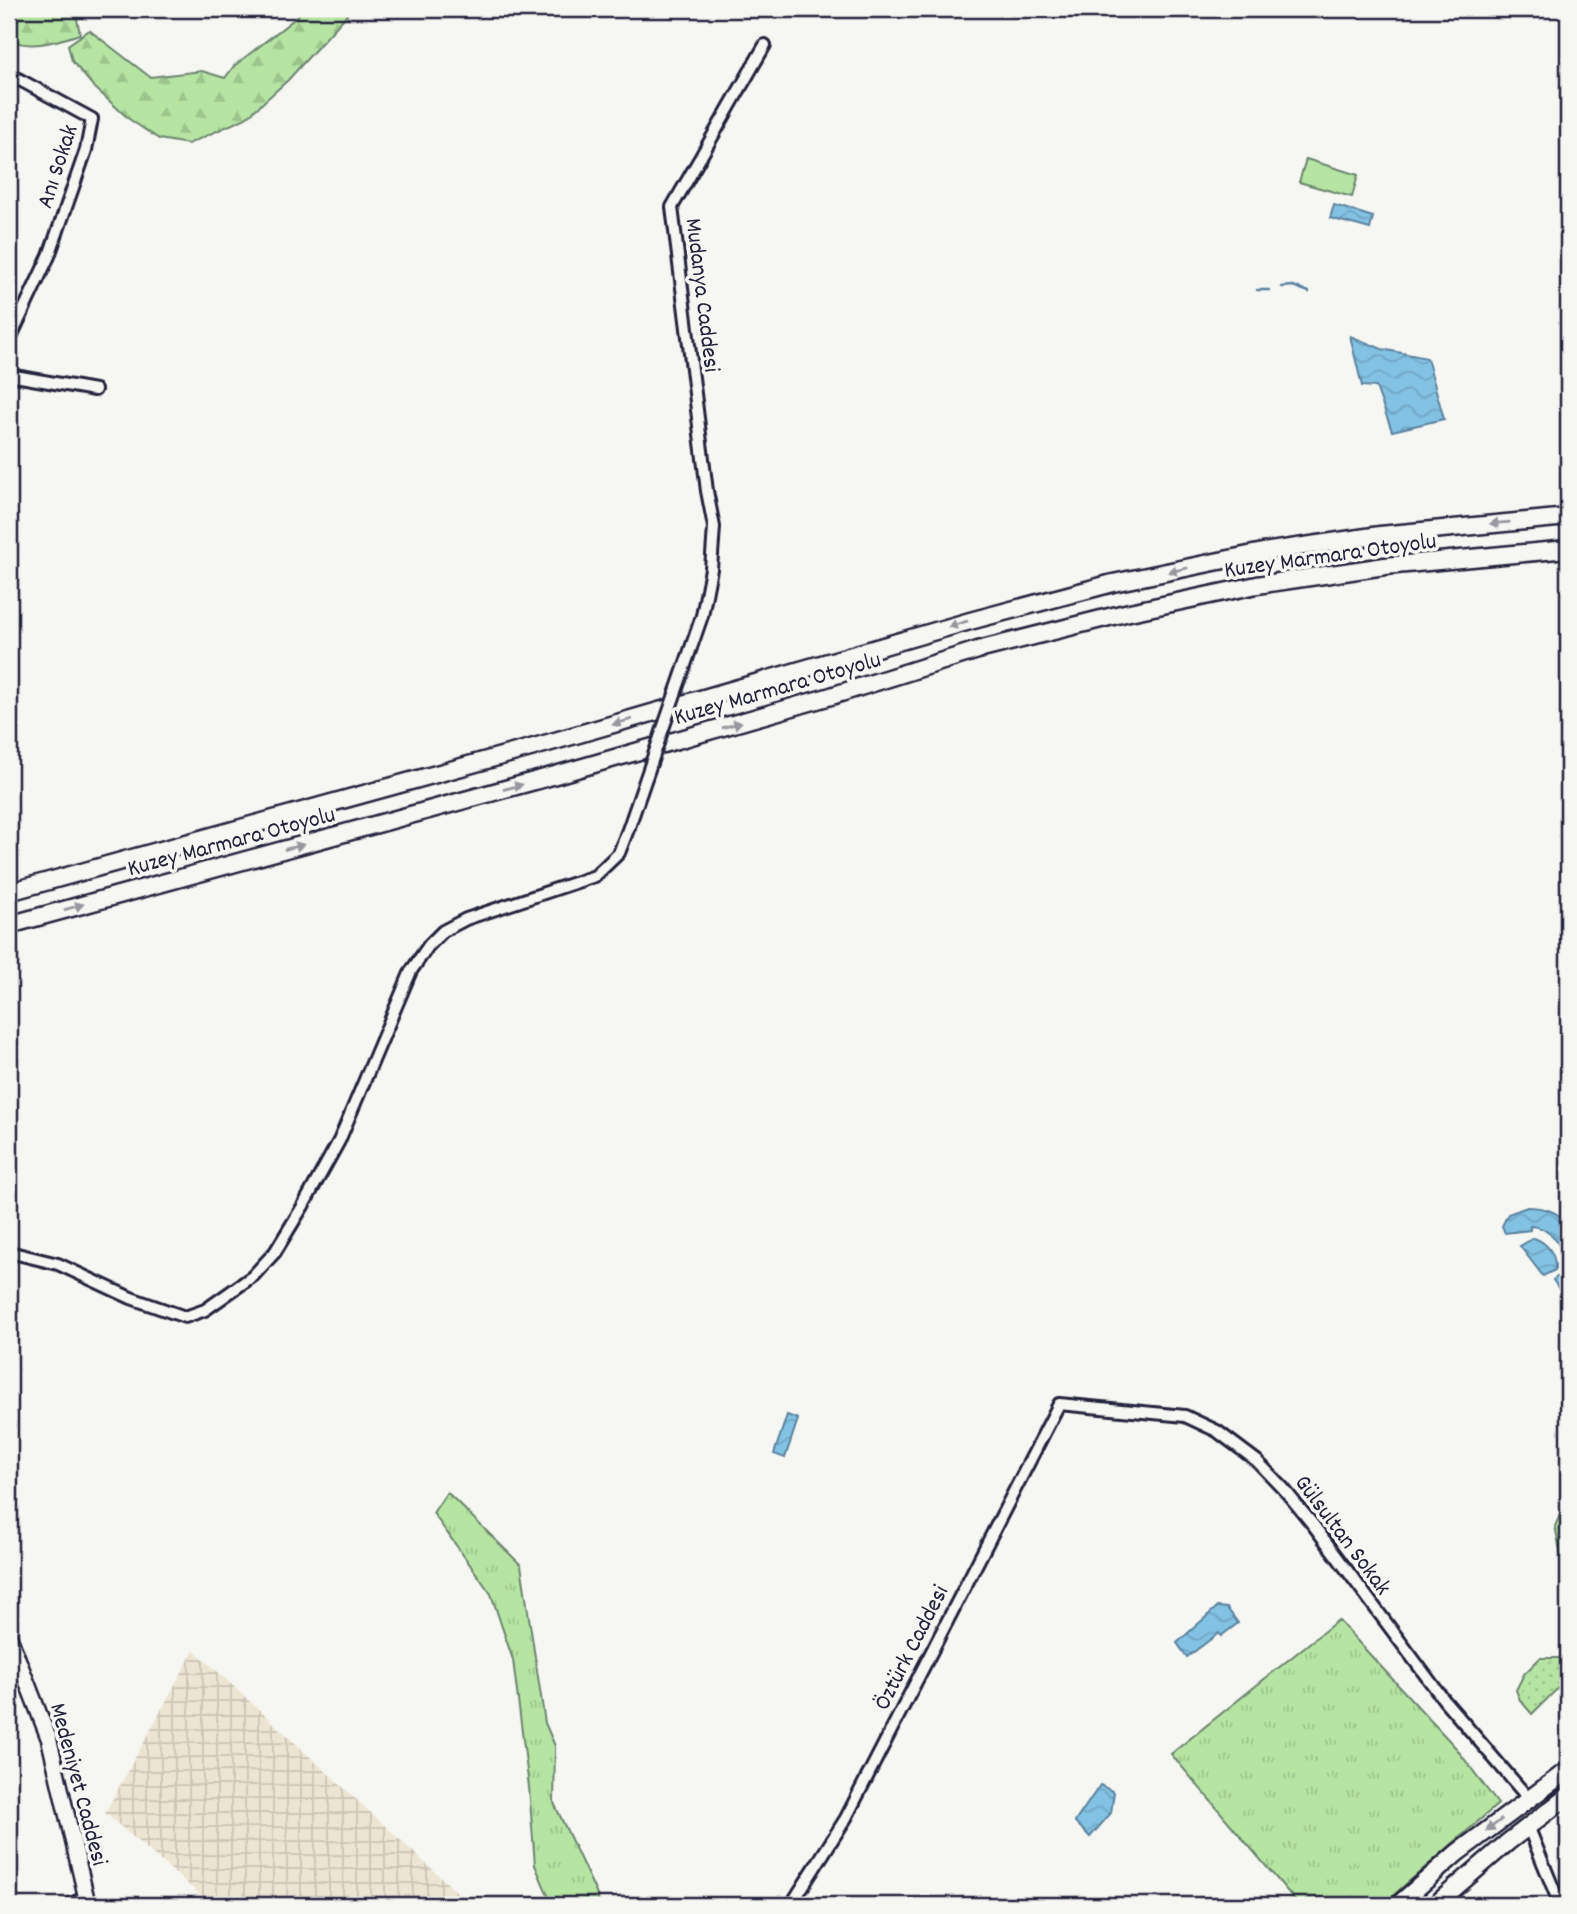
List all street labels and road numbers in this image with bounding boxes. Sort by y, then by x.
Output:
street label: Anı Sokak [29,121,88,213]
street label: Mudanya Caddesi [675,216,727,374]
street label: Kuzey Marmara Otoyolu [1222,525,1439,589]
street label: Kuzey Marmara Otoyolu [670,644,885,736]
street label: Kuzey Marmara Otoyolu [124,799,339,887]
street label: Gülsultan Sokak [1285,1468,1398,1603]
street label: Öztürk Caddesi [867,1580,959,1717]
street label: Medeniyet Caddesi [39,1700,115,1870]

